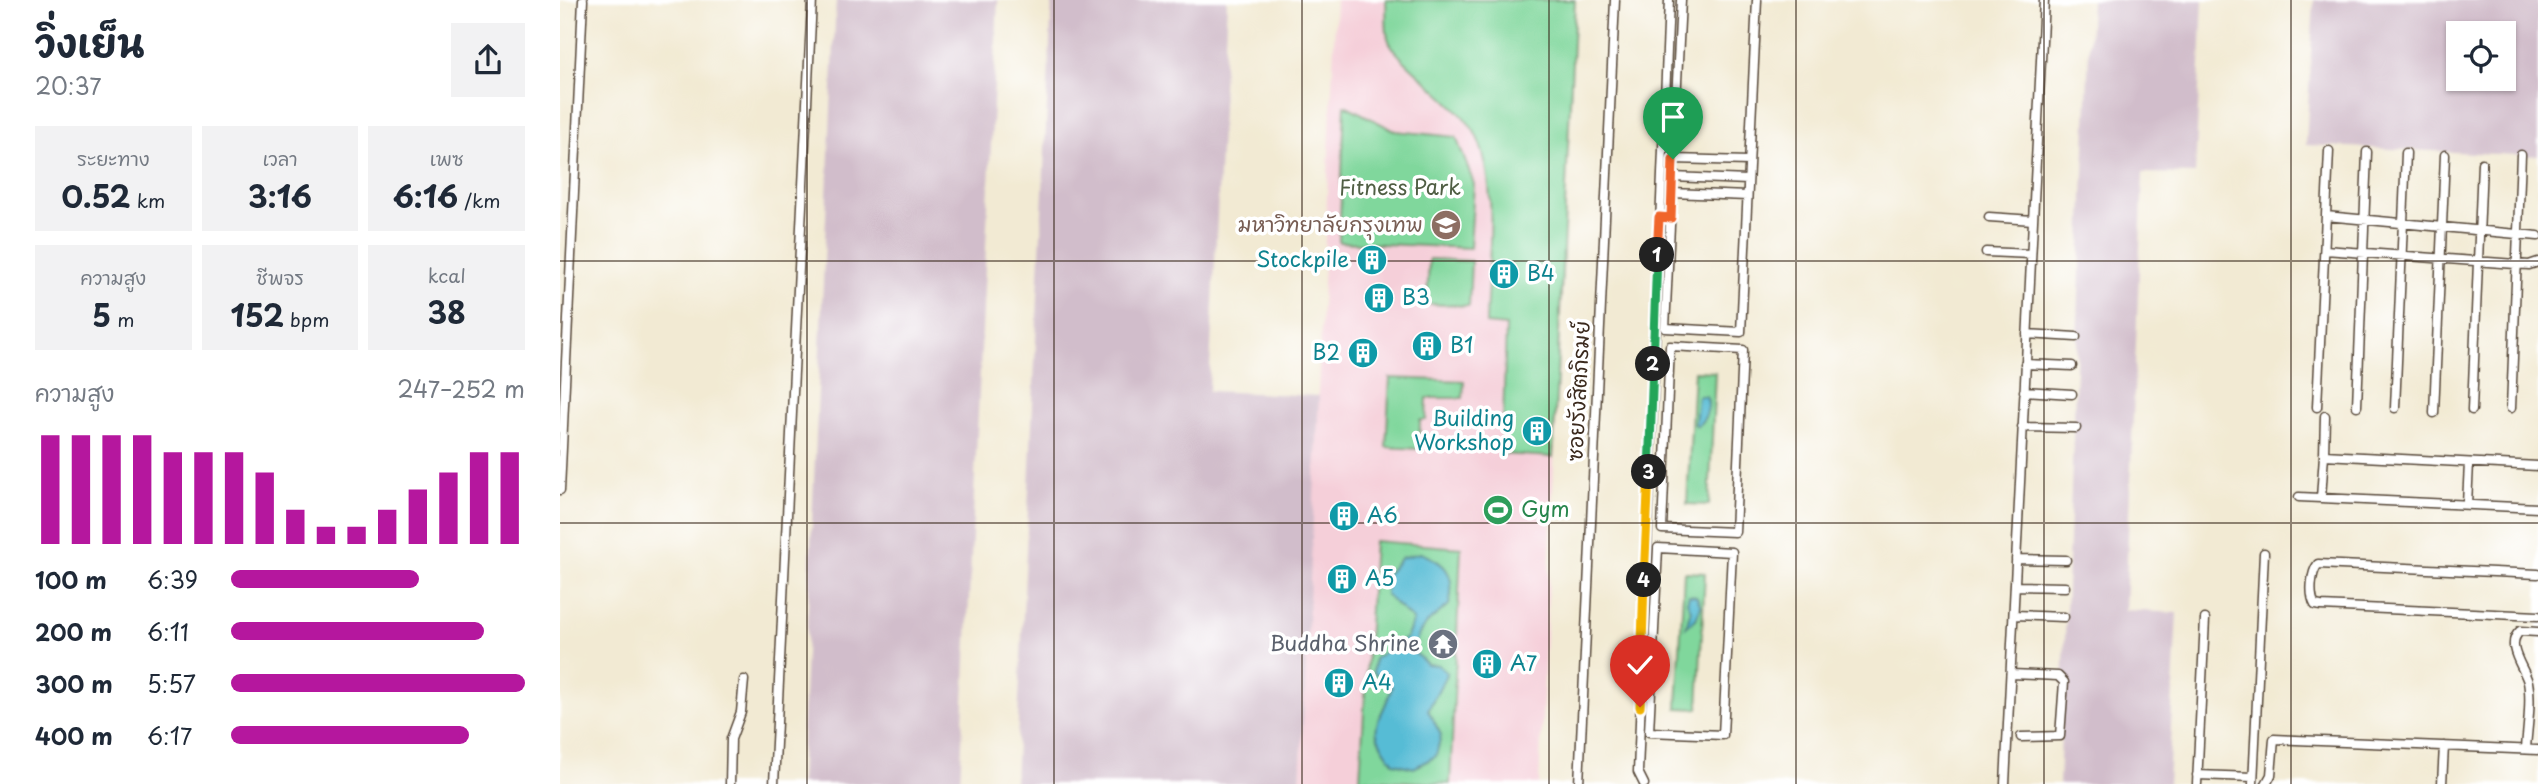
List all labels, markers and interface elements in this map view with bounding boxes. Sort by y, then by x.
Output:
text: วิ่งเย็น [35,13,144,70]
map controls [2446,21,2516,91]
button: locate [2446,21,2516,91]
button: share [451,23,525,97]
text: 20:37 [35,68,101,103]
pin [1643,87,1703,159]
icon: arrive [1654,98,1692,136]
text: ระยะทาง [77,144,150,172]
text: เวลา [262,144,298,172]
text: เพซ [430,144,464,172]
park label: Fitness Park [1339,170,1461,202]
text: 0.52 [61,173,131,218]
text: 3:16 [248,173,312,218]
text: 6:16 [393,173,458,218]
text: km [131,186,165,214]
text: /km [458,186,501,214]
place label: มหาวิทยาลัยกรุงเทพ [1238,207,1423,241]
school or university icon: มหาวิทยาลัยกรุงเทพ [1429,208,1463,242]
pin: 1 [1640,238,1674,272]
text: 1 [1652,240,1661,268]
place label: Stockpile [1256,242,1349,274]
building icon: Stockpile [1355,243,1389,277]
place label: B4 [1527,256,1555,288]
building icon: B4 [1487,257,1521,291]
text: kcal [428,261,466,289]
text: ความสูง [81,263,146,291]
text: ชีพจร [256,263,304,291]
place label: B3 [1402,280,1430,312]
building icon: B3 [1362,281,1396,315]
text: 38 [427,289,466,334]
text: 5 [92,292,111,337]
text: 152 [230,292,284,337]
text: m [111,305,135,333]
text: bpm [284,305,330,333]
street label: ซอยรังสิตภิรมย์ [1557,320,1597,462]
place label: B1 [1450,328,1473,360]
building icon: B1 [1410,329,1444,363]
place label: B2 [1313,335,1340,367]
building icon: B2 [1346,336,1380,370]
pin: 2 [1636,346,1670,382]
text: 2 [1646,349,1659,377]
text: 247–252 m [397,371,525,406]
text: ความสูง [35,375,114,410]
place label: Building Workshop [1414,401,1514,457]
building icon: Building Workshop [1520,414,1554,448]
pin: 3 [1632,454,1666,490]
text: 3 [1642,457,1655,485]
place label: Gym [1521,492,1570,524]
sports icon: Gym [1481,493,1515,527]
place label: A6 [1367,498,1398,530]
building icon: A6 [1327,499,1361,533]
place label: A5 [1365,561,1395,593]
text: 100 m [35,562,107,597]
text: 6:39 [147,562,198,597]
building icon: A5 [1325,562,1359,596]
pin: 4 [1626,562,1662,598]
text: 4 [1637,565,1650,593]
text: 200 m [35,614,112,649]
text: 6:11 [147,614,189,649]
place label: Buddha Shrine [1270,626,1420,658]
temple icon: Buddha Shrine [1426,627,1460,661]
pin [1610,635,1670,707]
place label: A7 [1510,646,1537,678]
icon: check [1621,646,1659,684]
building icon: A7 [1470,647,1504,681]
place label: A4 [1362,665,1392,697]
text: 300 m [35,666,113,701]
text: 5:57 [147,666,196,701]
building icon: A4 [1322,666,1356,700]
text: 400 m [35,718,113,753]
text: 6:17 [147,718,192,753]

